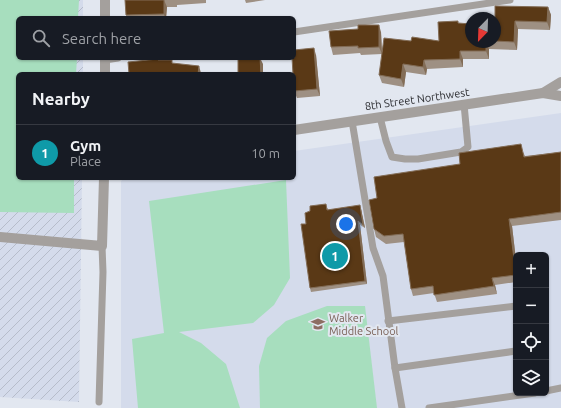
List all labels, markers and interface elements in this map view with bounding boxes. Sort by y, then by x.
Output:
north arrow [465,12,501,48]
search box [16,16,296,60]
icon: search [30,27,52,49]
text: Search here [62,30,141,47]
street label: 8th Street Northwest [364,86,471,112]
text: Nearby [32,89,90,108]
text: Gym [70,137,101,154]
text: 1 [41,146,49,160]
text: 10 m [251,146,280,160]
text: Place [70,154,101,168]
your location [336,214,356,234]
pin: 1 [322,241,348,271]
map controls [513,252,549,396]
button: + [513,252,549,288]
button: − [513,288,549,324]
place label: Walker Middle School [329,312,399,337]
school or university icon: Walker Middle School [310,316,326,332]
button: locate [513,324,549,360]
button: layers [513,360,549,396]

